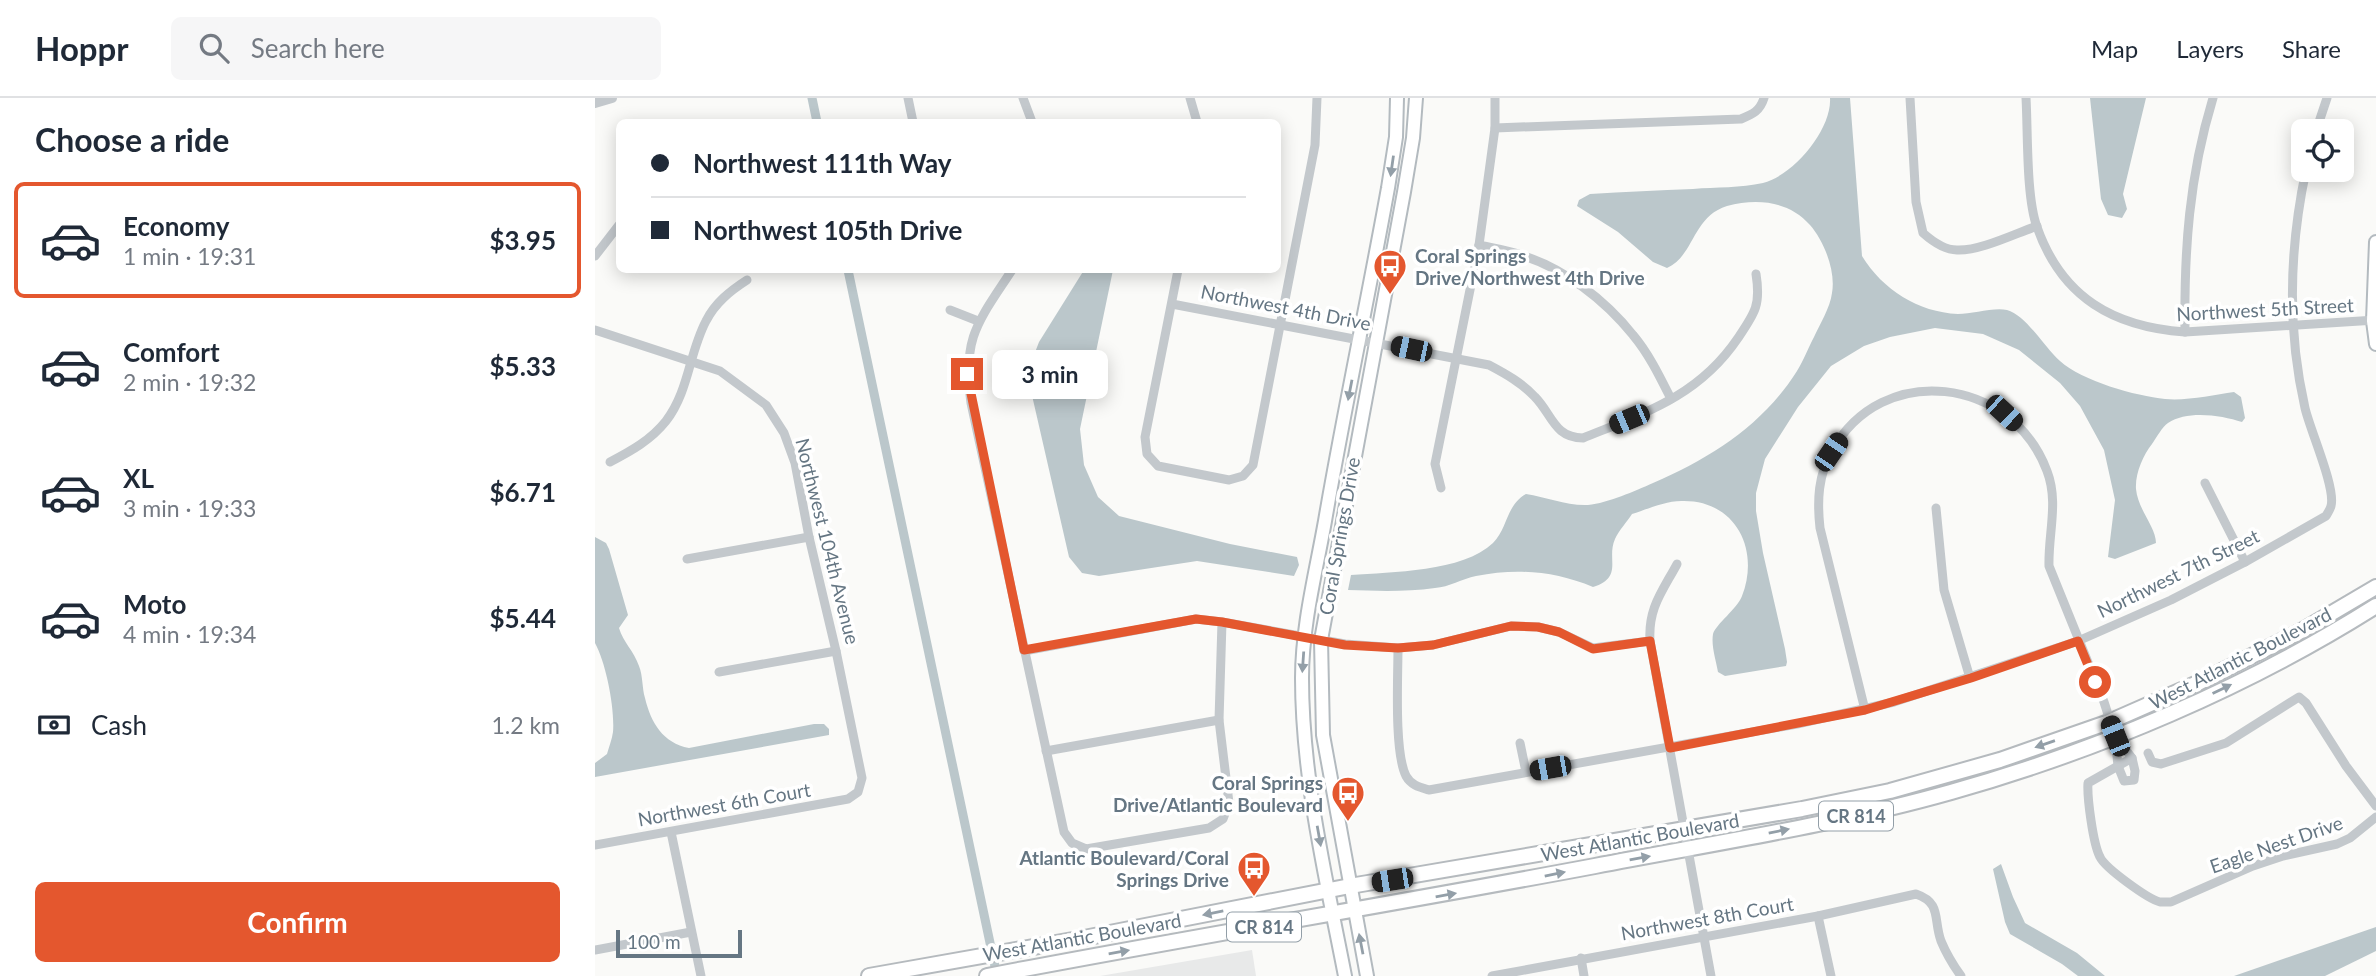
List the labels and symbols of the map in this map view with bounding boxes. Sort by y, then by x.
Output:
one-way arrow [1386,155,1397,177]
place label: Coral Springs Drive/Northwest 4th Drive [1415,244,1645,289]
bus stop icon: Coral Springs Drive/Northwest 4th Drive [1371,247,1409,296]
street label: Northwest 4th Drive [1199,279,1373,335]
street label: Northwest 5th Street [2176,293,2354,325]
car [1389,334,1434,364]
callout: 3 min [991,350,1107,398]
route end [951,358,983,390]
one-way arrow [1344,379,1355,401]
car [1982,391,2027,435]
car [1606,401,1653,437]
car [1811,429,1852,475]
street label: Northwest 104th Avenue [791,436,865,646]
street label: Coral Springs Drive [1314,455,1364,617]
street label: Northwest 7th Street [2093,524,2263,622]
street label: West Atlantic Boulevard [2145,602,2335,714]
one-way arrow [1297,651,1308,673]
route start [2079,666,2111,698]
one-way arrow [2212,683,2232,694]
car [2098,713,2133,759]
one-way arrow [2034,739,2055,750]
car [1528,754,1573,782]
place label: Coral Springs Drive/Atlantic Boulevard [1113,771,1323,816]
bus stop icon: Coral Springs Drive/Atlantic Boulevard [1329,774,1367,823]
street label: Northwest 6th Court [636,777,812,831]
road number: CR 814 [1819,802,1893,830]
street label: West Atlantic Boulevard [1539,808,1741,866]
street label: Eagle Nest Drive [2207,810,2345,878]
one-way arrow [1313,825,1324,847]
one-way arrow [1768,826,1790,837]
place label: Atlantic Boulevard/Coral Springs Drive [1018,846,1229,891]
bus stop icon: Atlantic Boulevard/Coral Springs Drive [1235,849,1273,898]
one-way arrow [1629,852,1651,863]
car [1370,866,1415,894]
one-way arrow [1544,869,1566,880]
one-way arrow [1435,889,1457,900]
street label: Northwest 8th Court [1619,891,1795,945]
street label: West Atlantic Boulevard [981,908,1183,966]
one-way arrow [1202,908,1224,919]
road number: CR 814 [1227,912,1301,942]
scale bar [616,927,742,959]
one-way arrow [1355,933,1366,955]
one-way arrow [1108,946,1130,957]

